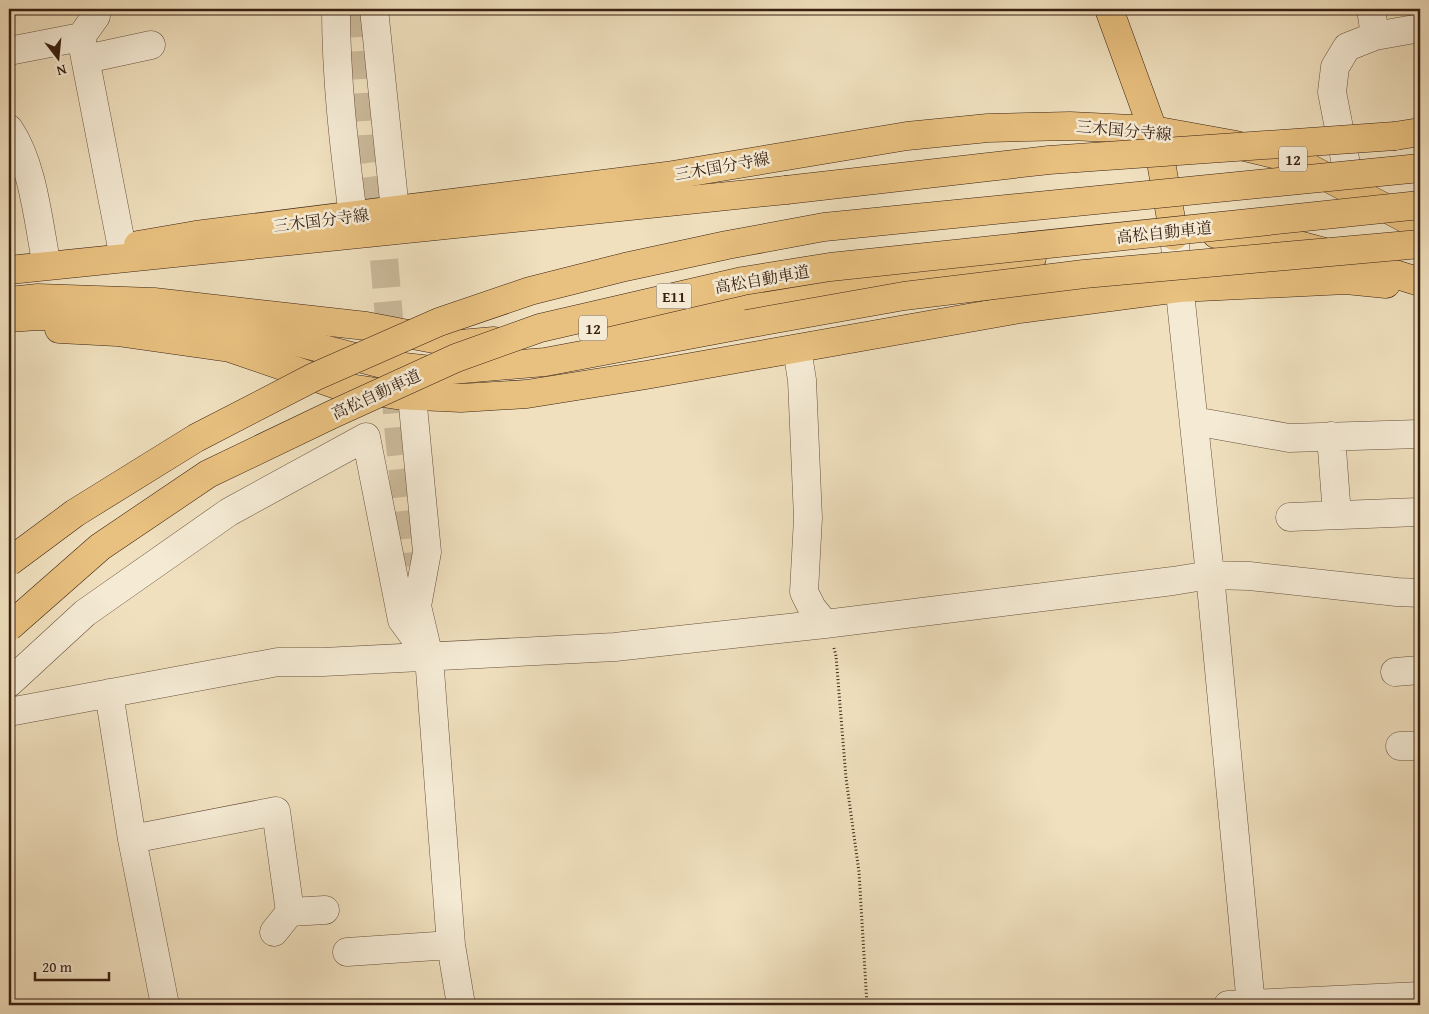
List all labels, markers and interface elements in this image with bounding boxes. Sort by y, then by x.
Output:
north arrow [32,32,82,82]
text: N [54,60,69,82]
street label: 三木国分寺線 [1075,114,1173,146]
street label: 三木国分寺線 [673,146,771,186]
road number: 12 [1279,146,1307,172]
street label: 三木国分寺線 [272,202,370,238]
street label: 高松自動車道 [1115,215,1213,249]
street label: 高松自動車道 [713,259,811,299]
road number: E11 [656,284,692,308]
road number: 12 [579,316,607,340]
street label: 高松自動車道 [327,363,425,425]
scale bar [35,949,109,981]
text: 20 m [42,956,73,977]

